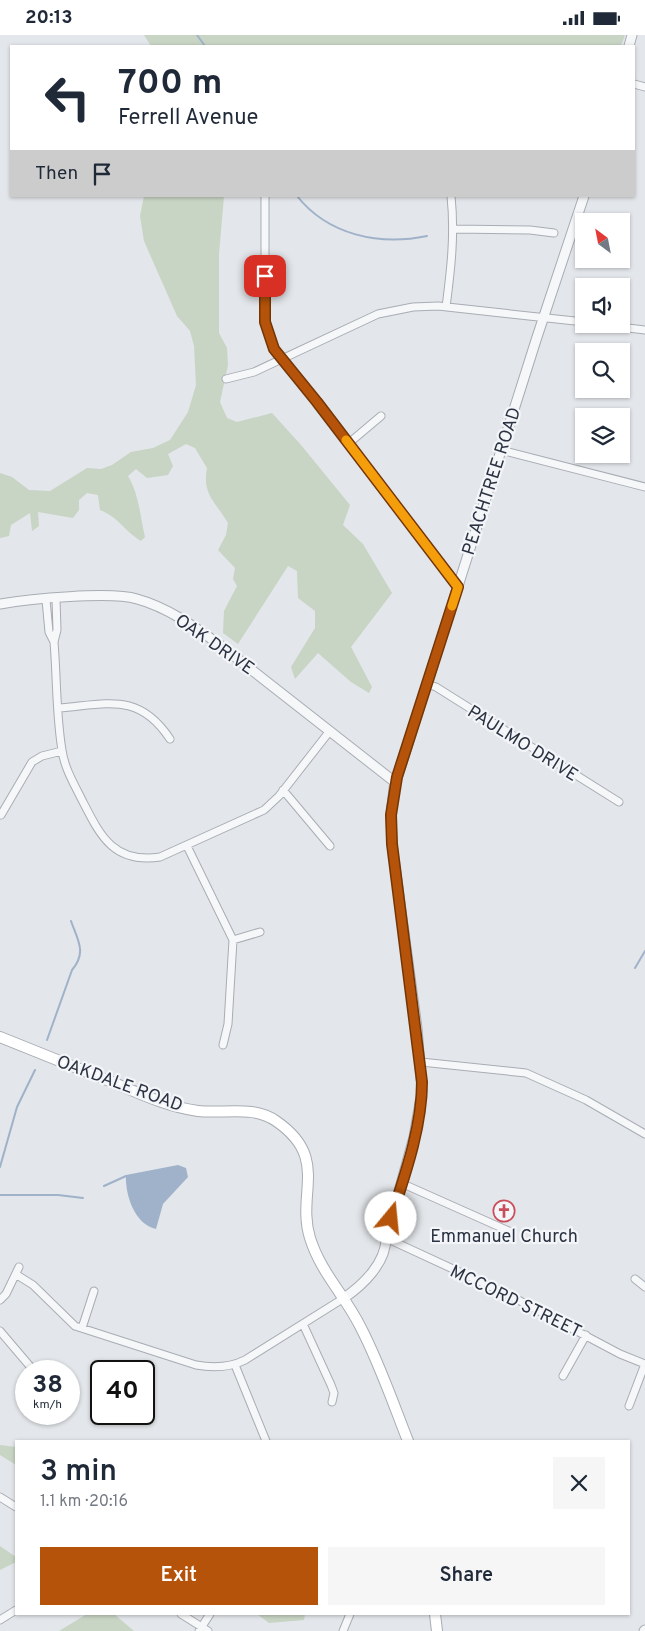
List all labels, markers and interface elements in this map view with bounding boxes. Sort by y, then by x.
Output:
text: 20:13 [25,6,73,30]
text: 700 m [118,62,222,106]
icon: left [35,65,100,130]
text: Ferrell Avenue [118,105,258,132]
icon: arrive [88,160,116,188]
text: Then [35,162,78,186]
north arrow [575,213,630,267]
map controls [575,213,630,463]
pin [244,255,286,297]
icon: arrive [251,262,279,290]
button: sound [575,278,630,333]
button: search [575,343,630,398]
street label: PEACHTREE ROAD [458,405,527,558]
button: layers [575,408,630,463]
street label: OAK DRIVE [170,610,258,681]
street label: PAULMO DRIVE [462,701,582,788]
street label: OAKDALE ROAD [53,1051,186,1118]
position arrow [364,1191,416,1243]
church icon: Emmanuel Church [492,1199,516,1223]
place label: Emmanuel Church [430,1226,578,1249]
street label: MCCORD STREET [446,1261,585,1344]
speed limit sign: 40 [90,1360,155,1425]
text: 38 [32,1370,63,1402]
text: km/h [33,1397,62,1413]
text: 3 min [40,1454,117,1491]
button: close [553,1457,605,1509]
text: 1.1 km · 20:16 [40,1492,128,1512]
button: Exit [40,1547,318,1605]
button: Share [328,1547,605,1605]

